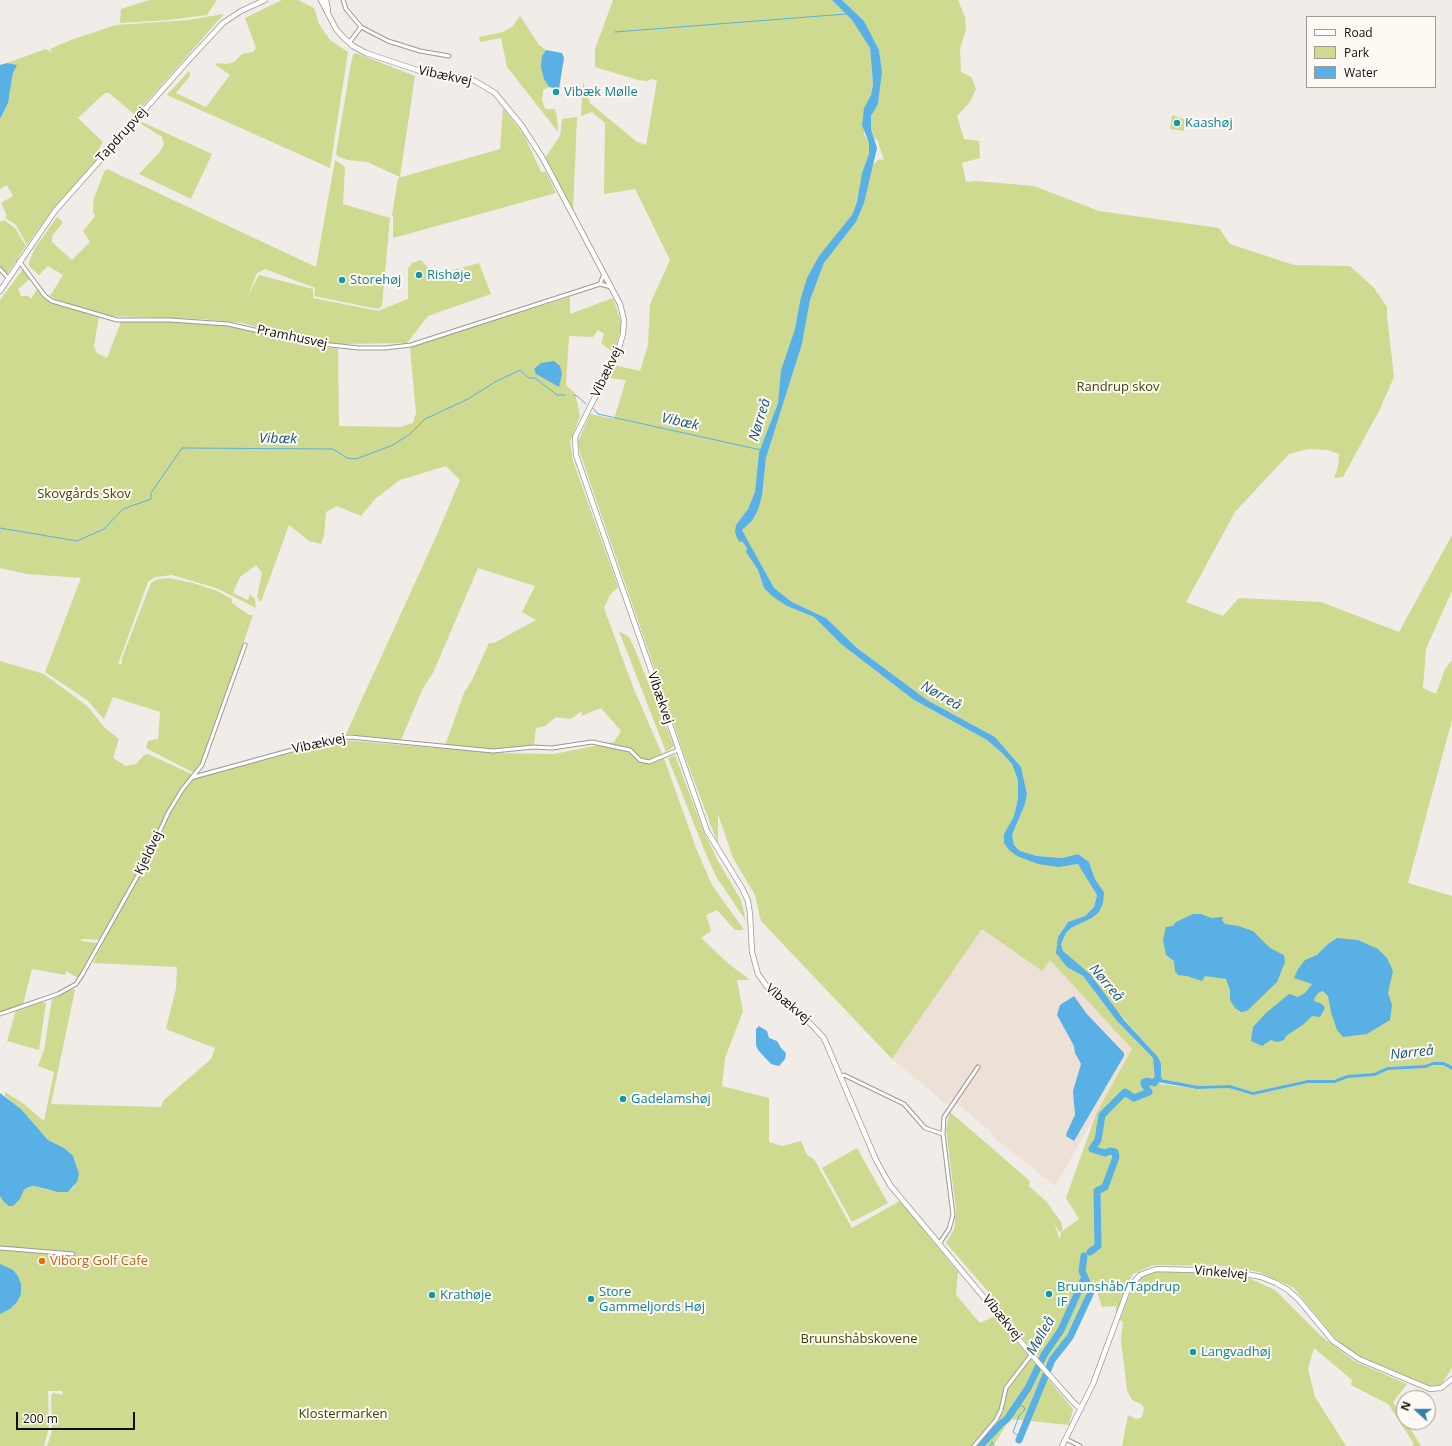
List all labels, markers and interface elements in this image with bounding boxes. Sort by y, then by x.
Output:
legend [1306,16,1436,88]
text: Road [1344,24,1373,41]
text: Park [1344,44,1369,61]
street label: Vibækvej [417,63,473,89]
text: Water [1344,64,1378,81]
place label: Vibæk Mølle [564,84,638,100]
marker: Vibæk Mølle [551,87,561,97]
street label: Tapdrupvej [93,104,151,166]
place label: Kaashøj [1185,115,1233,131]
marker: Kaashøj [1172,118,1182,128]
place label: Rishøje [427,267,471,283]
marker: Rishøje [414,270,424,280]
place label: Storehøj [350,272,401,288]
marker: Storehøj [337,275,347,285]
street label: Pramhusvej [255,322,329,352]
street label: Vibækvej [588,344,626,400]
park label: Randrup skov [1076,379,1160,395]
water label: Nørreå [746,397,774,443]
water label: Vibæk [660,410,700,434]
water label: Vibæk [259,430,297,448]
park label: Skovgårds Skov [37,486,131,502]
street label: Vibækvej [644,670,676,726]
water label: Nørreå [918,678,964,714]
street label: Vibækvej [291,731,347,757]
street label: Kjeldvej [132,829,166,877]
water label: Nørreå [1086,961,1126,1005]
street label: Vibækvej [762,981,814,1027]
water label: Nørreå [1389,1042,1435,1064]
place label: Gadelamshøj [631,1091,711,1107]
marker: Gadelamshøj [618,1094,628,1104]
place label: Viborg Golf Cafe [50,1253,148,1269]
marker: Viborg Golf Cafe [37,1256,47,1266]
street label: Vinkelvej [1194,1263,1248,1283]
place label: Bruunshåb/Tapdrup IF [1057,1279,1180,1310]
place label: Store Gammeljords Høj [599,1284,705,1315]
place label: Krathøje [440,1287,492,1303]
marker: Bruunshåb/Tapdrup IF [1044,1289,1054,1299]
marker: Krathøje [427,1290,437,1300]
street label: Vibækvej [979,1292,1025,1344]
marker: Store Gammeljords Høj [586,1294,596,1304]
water label: Mølleå [1023,1314,1059,1358]
park label: Bruunshåbskovene [801,1331,917,1347]
place label: Langvadhøj [1201,1344,1271,1360]
marker: Langvadhøj [1188,1347,1198,1357]
north arrow [1396,1390,1436,1430]
text: N [1397,1399,1414,1413]
scale bar [18,1404,137,1430]
park label: Klostermarken [298,1406,388,1422]
text: 200 m [23,1410,58,1427]

